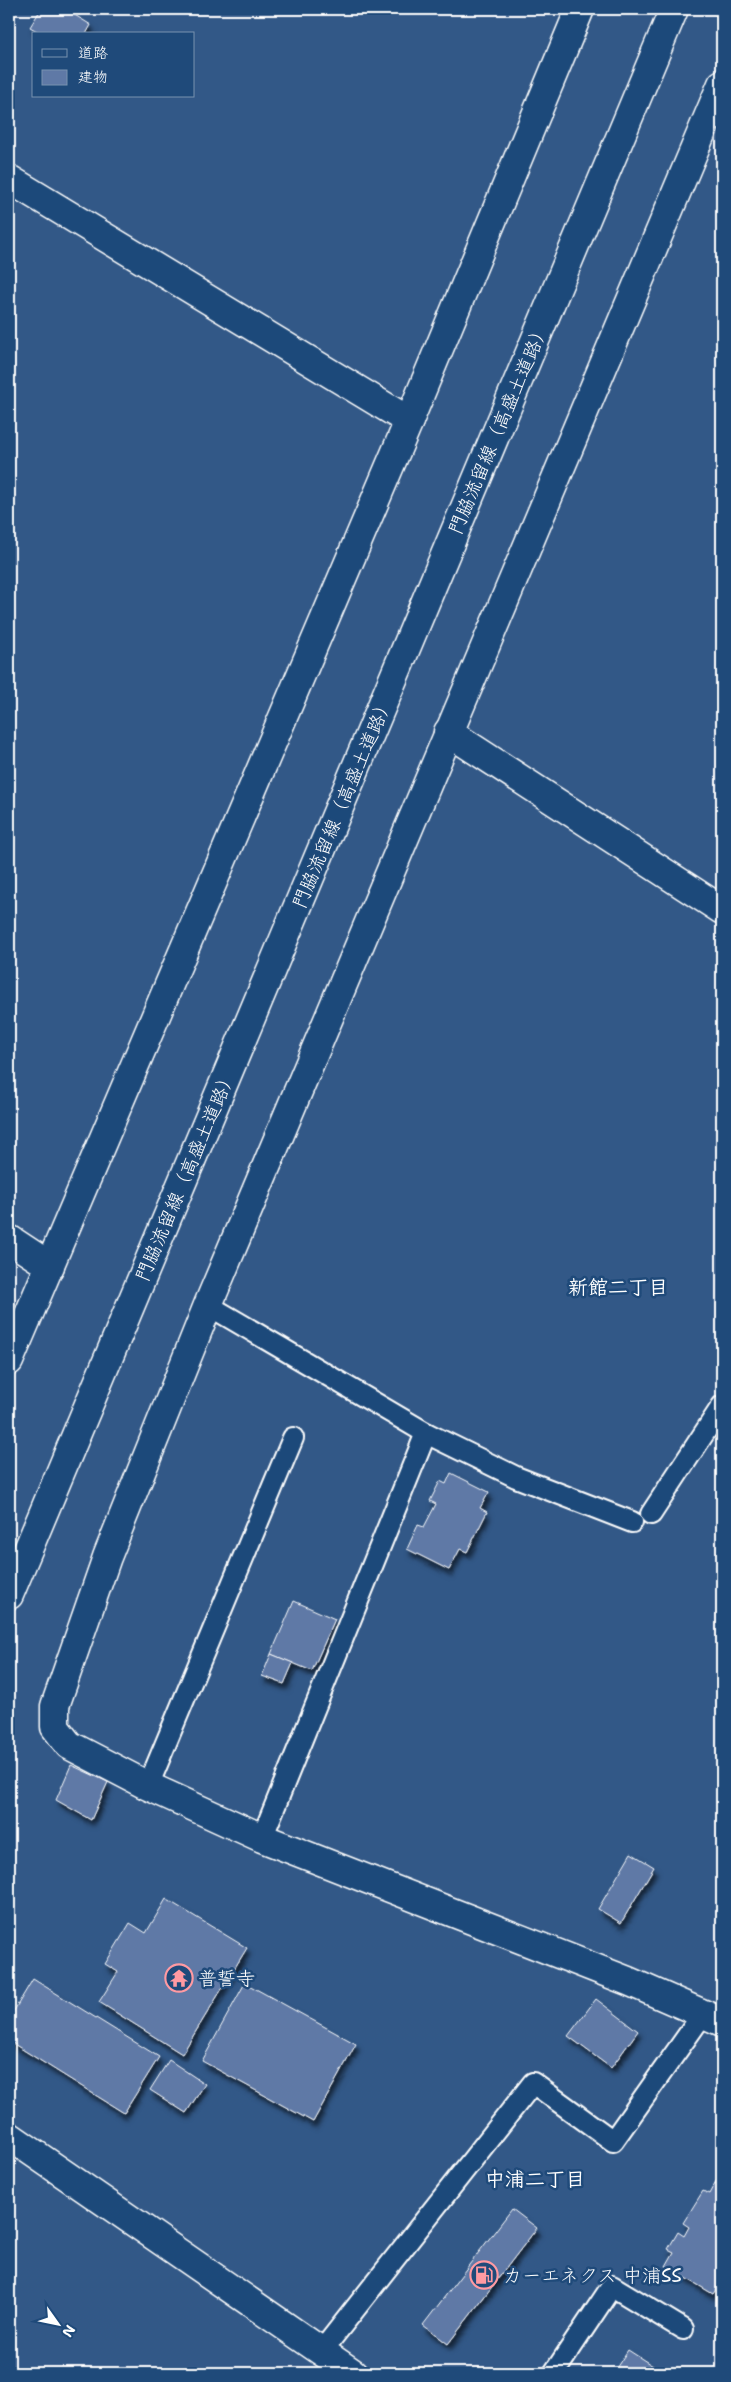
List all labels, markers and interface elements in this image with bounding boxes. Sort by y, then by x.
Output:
legend [32,32,195,98]
text: 道路 [78,43,108,63]
text: 建物 [78,67,108,87]
street label: 門脇流留線（高盛土道路） [442,318,555,538]
street label: 門脇流留線（高盛土道路） [286,692,399,912]
street label: 門脇流留線（高盛土道路） [129,1065,242,1285]
district label: 新館二丁目 [568,1274,668,1300]
temple icon: 普誓寺 [164,1963,194,1993]
place label: 普誓寺 [198,1966,255,1991]
district label: 中浦二丁目 [485,2166,585,2192]
fuel station icon: カーエネクス 中浦SS [469,2260,499,2290]
place label: カーエネクス 中浦SS [503,2263,682,2288]
north arrow [32,2300,82,2350]
text: N [58,2322,79,2341]

